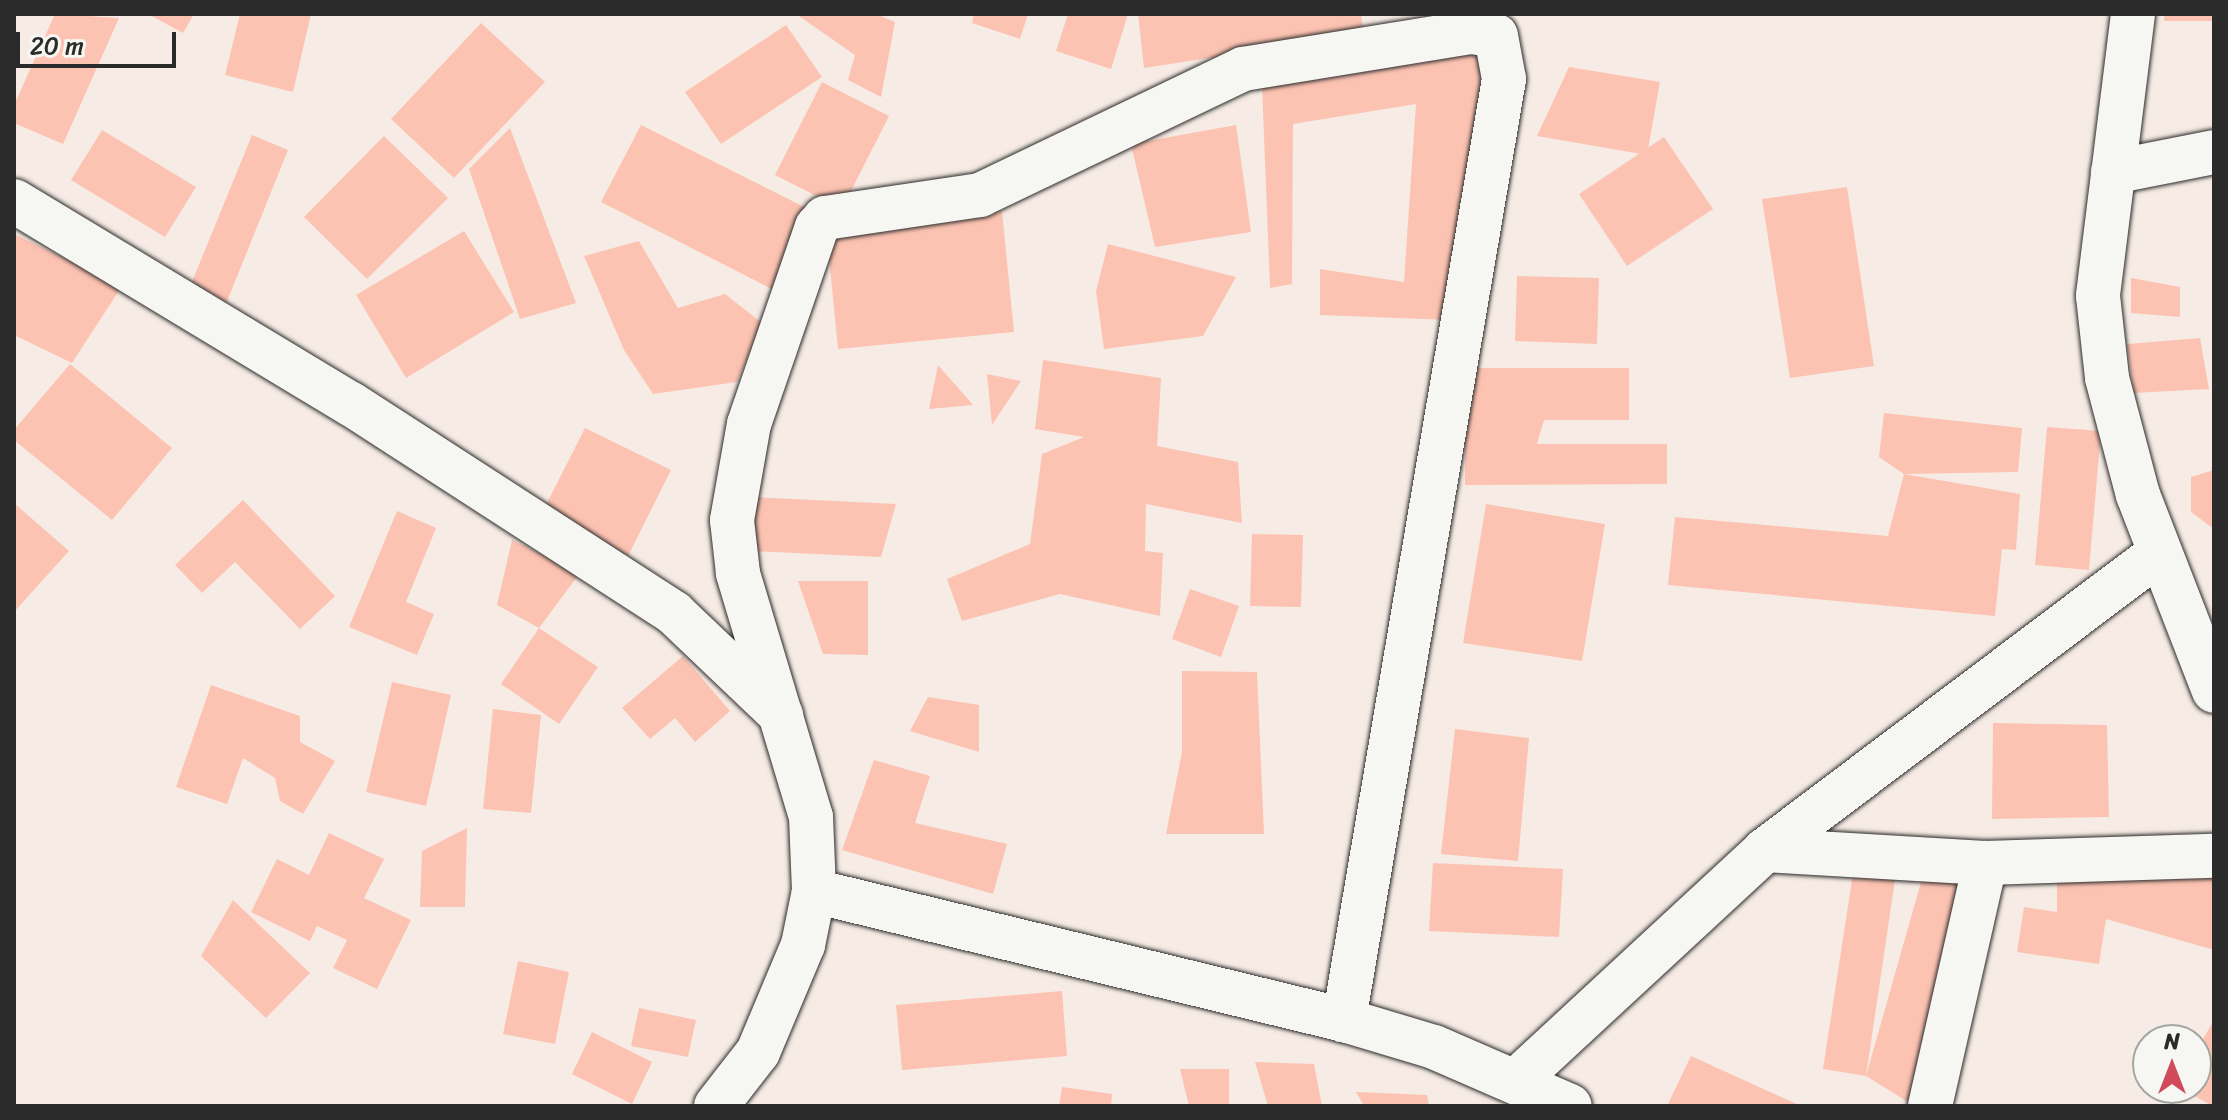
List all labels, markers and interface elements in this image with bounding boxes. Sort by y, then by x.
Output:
scale bar [20,16,180,66]
text: 20 m [30,25,84,67]
text: N [2164,1022,2180,1061]
north arrow [2132,1024,2212,1104]

